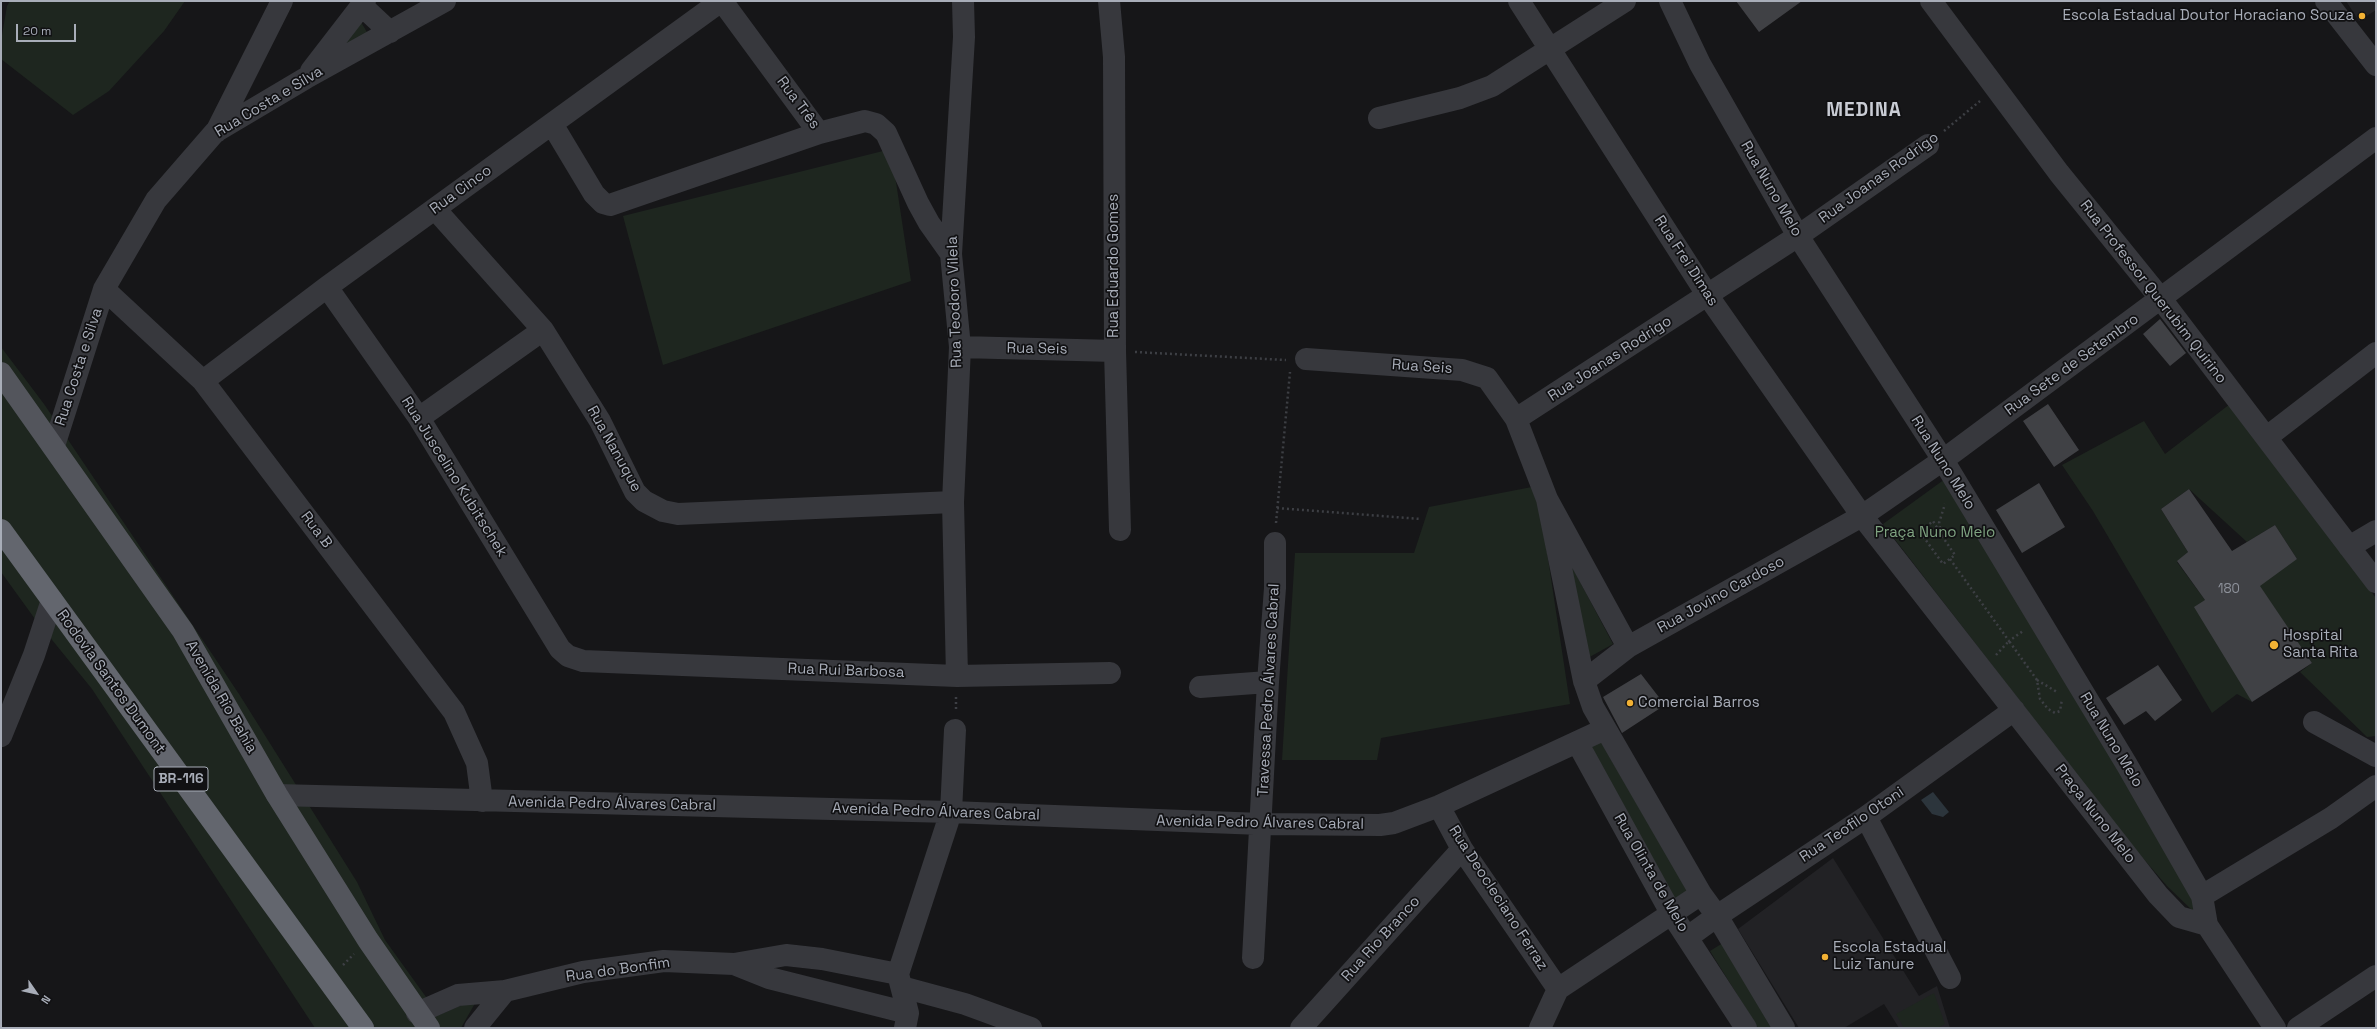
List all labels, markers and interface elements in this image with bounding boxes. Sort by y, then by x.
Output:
place label: Escola Estadual Doutor Horaciano Souza [2062,7,2354,25]
marker: Escola Estadual Doutor Horaciano Souza [2357,11,2367,21]
scale bar [18,16,78,42]
text: 20 m [23,23,51,39]
street label: Rua Costa e Silva [212,63,326,141]
street label: Rua Três [772,73,824,133]
district label: MEDINA [1826,100,1902,122]
street label: Rua Joanas Rodrigo [1816,128,1942,228]
street label: Rua Nuno Melo [1736,138,1806,240]
street label: Rua Cinco [427,162,495,218]
street label: Rua Eduardo Gomes [1105,194,1123,338]
street label: Rua Professor Querubim Quirino [2076,197,2230,387]
street label: Rua Frei Dimas [1650,212,1722,310]
street label: Rua Teodoro Vilela [944,236,966,368]
street label: Rua Costa e Silva [51,306,107,428]
street label: Rua Sete de Setembro [2002,310,2142,420]
street label: Rua Joanas Rodrigo [1545,312,1675,406]
street label: Rua Seis [1006,339,1068,359]
street label: Rua Seis [1391,356,1453,378]
street label: Rua Juscelino Kubitschek [397,393,511,561]
street label: Rua Nanuque [583,403,645,495]
street label: Rua Nuno Melo [1907,413,1979,513]
street label: Rua B [296,508,336,552]
park label: Praça Nuno Melo [1875,524,1995,542]
street label: Rua Jovino Cardoso [1654,553,1788,637]
house number: 180 [2218,581,2240,597]
street label: Travessa Pedro Álvares Cabral [1254,583,1284,797]
street label: Rodovia Santos Dumont [53,607,169,757]
place label: Hospital Santa Rita [2283,627,2358,662]
street label: Avenida Rio Bahia [181,637,261,757]
marker: Hospital Santa Rita [2268,639,2280,651]
street label: Rua Rui Barbosa [787,660,905,682]
street label: Rua Nuno Melo [2076,689,2146,791]
place label: Comercial Barros [1638,694,1760,712]
marker: Comercial Barros [1625,698,1635,708]
street label: Praça Nuno Melo [2051,761,2139,867]
road number: BR-116 [154,767,208,791]
street label: Rua Teofilo Otoni [1796,783,1908,867]
street label: Avenida Pedro Álvares Cabral [508,793,716,815]
street label: Avenida Pedro Álvares Cabral [832,799,1040,825]
street label: Rua Olinta de Melo [1610,810,1692,936]
street label: Avenida Pedro Álvares Cabral [1156,812,1364,834]
street label: Rua Deocleciano Ferraz [1445,822,1551,974]
street label: Rua Rio Branco [1338,893,1424,985]
place label: Escola Estadual Luiz Tanure [1833,939,1946,974]
marker: Escola Estadual Luiz Tanure [1820,952,1830,962]
street label: Rua do Bonfim [565,954,671,986]
north arrow [16,973,56,1013]
text: N [38,993,54,1007]

